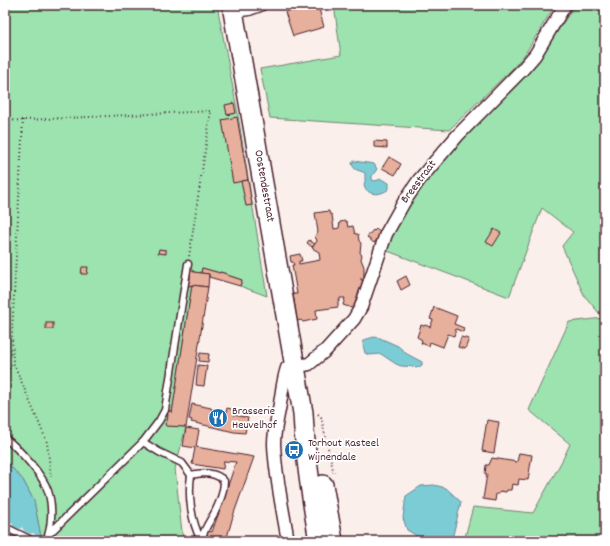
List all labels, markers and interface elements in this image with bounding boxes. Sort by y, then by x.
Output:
street label: Oostendestraat [249,149,279,224]
street label: Breestraat [397,156,441,207]
place label: Brasserie Heuvelhof [232,403,278,434]
restaurant icon: Brasserie Heuvelhof [207,407,229,429]
place label: Torhout Kasteel Wijnendale [308,435,379,466]
bus stop icon: Torhout Kasteel Wijnendale [283,439,305,461]

